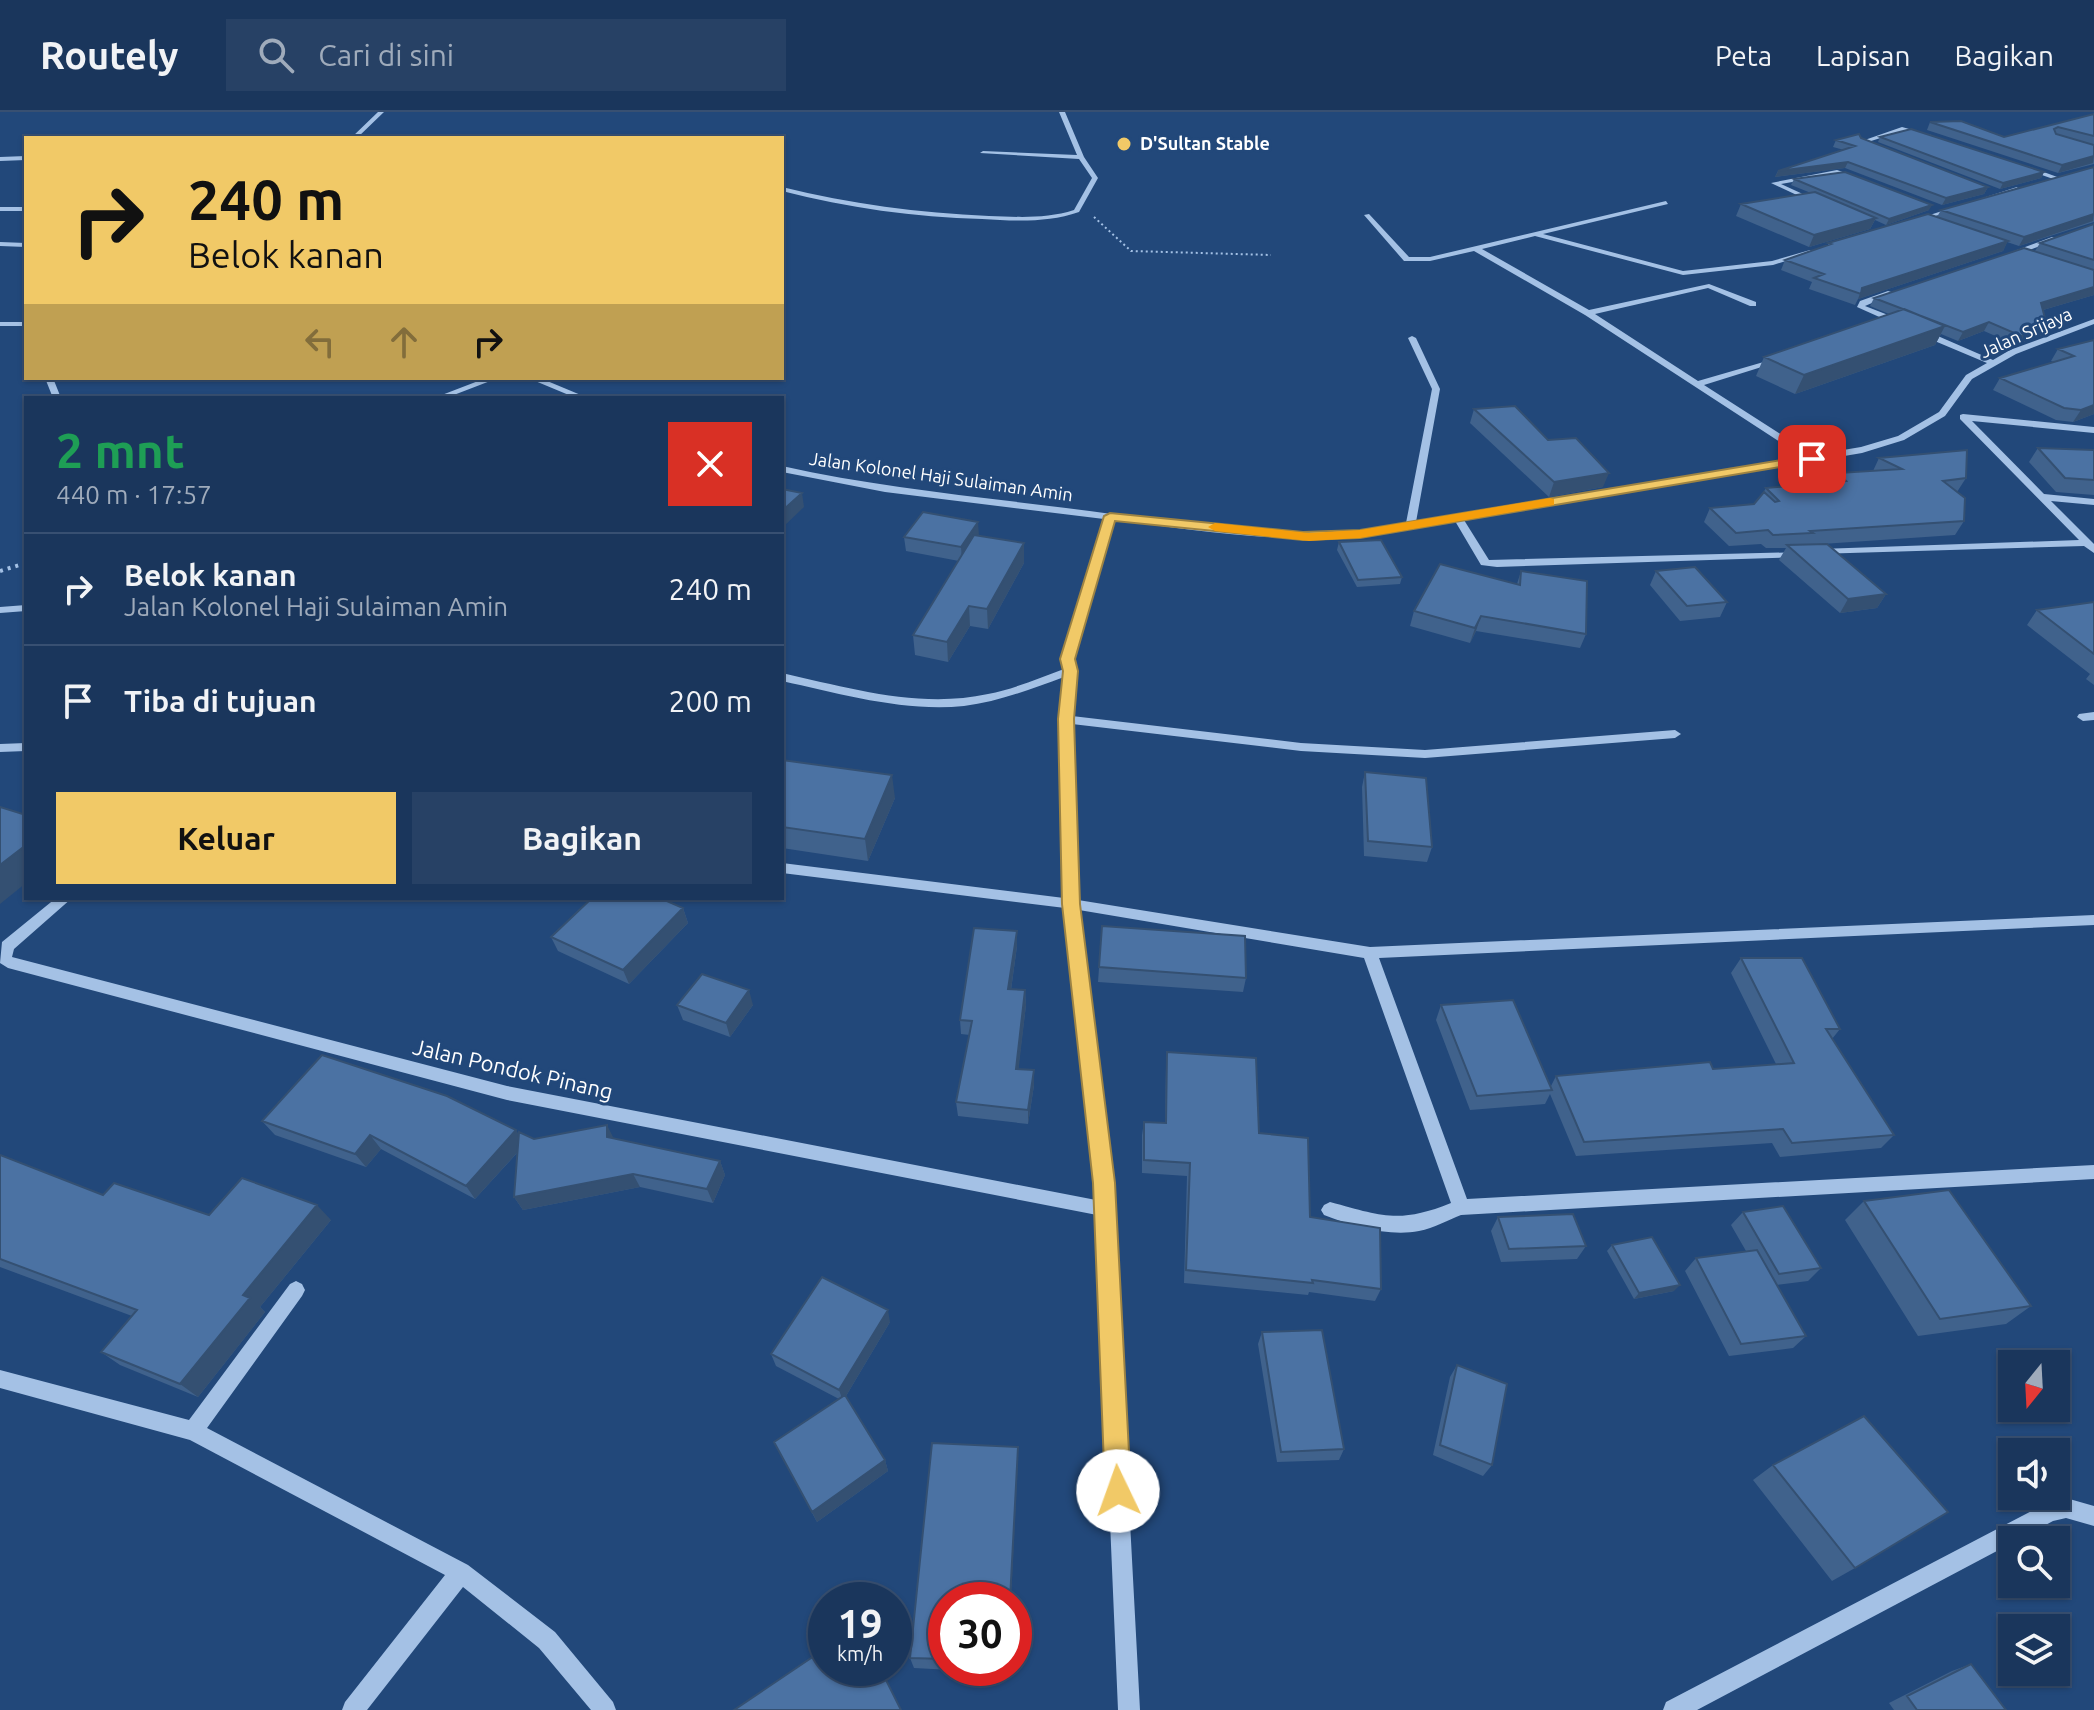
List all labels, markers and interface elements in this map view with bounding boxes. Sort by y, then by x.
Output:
search box [226,19,786,91]
icon: search [254,33,298,77]
text: Routely [40,34,178,76]
text: Cari di sini [318,38,454,72]
text: Peta [1715,40,1772,71]
text: Lapisan [1816,40,1910,71]
text: Bagikan [1954,40,2054,71]
place label: D'Sultan Stable [1140,133,1270,153]
marker: D'Sultan Stable [1115,135,1133,153]
icon: right [56,168,160,272]
text: 240 m [188,168,344,231]
text: Belok kanan [188,234,384,275]
street label: Jalan Srijaya [1976,303,2075,361]
icon: left [298,320,342,364]
icon: ahead [382,320,426,364]
icon: right [466,320,510,364]
button: close [668,422,752,506]
text: 2 mnt [56,423,185,477]
pin [1778,425,1846,493]
icon: arrive [1790,437,1834,481]
street label: Jalan Kolonel Haji Sulaiman Amin [808,448,1074,504]
text: 440 m · 17:57 [56,480,212,509]
text: Belok kanan [124,558,297,592]
icon: right [56,567,100,611]
text: 240 m [668,572,752,606]
text: Jalan Kolonel Haji Sulaiman Amin [124,592,508,621]
icon: arrive [56,679,100,723]
text: Tiba di tujuan [124,684,317,718]
text: 200 m [668,684,752,718]
button: Keluar [56,792,396,884]
button: Bagikan [412,792,752,884]
street label: Jalan Pondok Pinang [411,1033,616,1104]
north arrow [1998,1350,2070,1422]
map controls [1998,1350,2070,1686]
button: sound [1998,1438,2070,1510]
position arrow [1076,1449,1160,1533]
button: search [1998,1526,2070,1598]
speed limit sign: 30 [928,1582,1032,1686]
text: 19 [837,1601,883,1646]
button: layers [1998,1614,2070,1686]
text: km/h [837,1642,883,1665]

